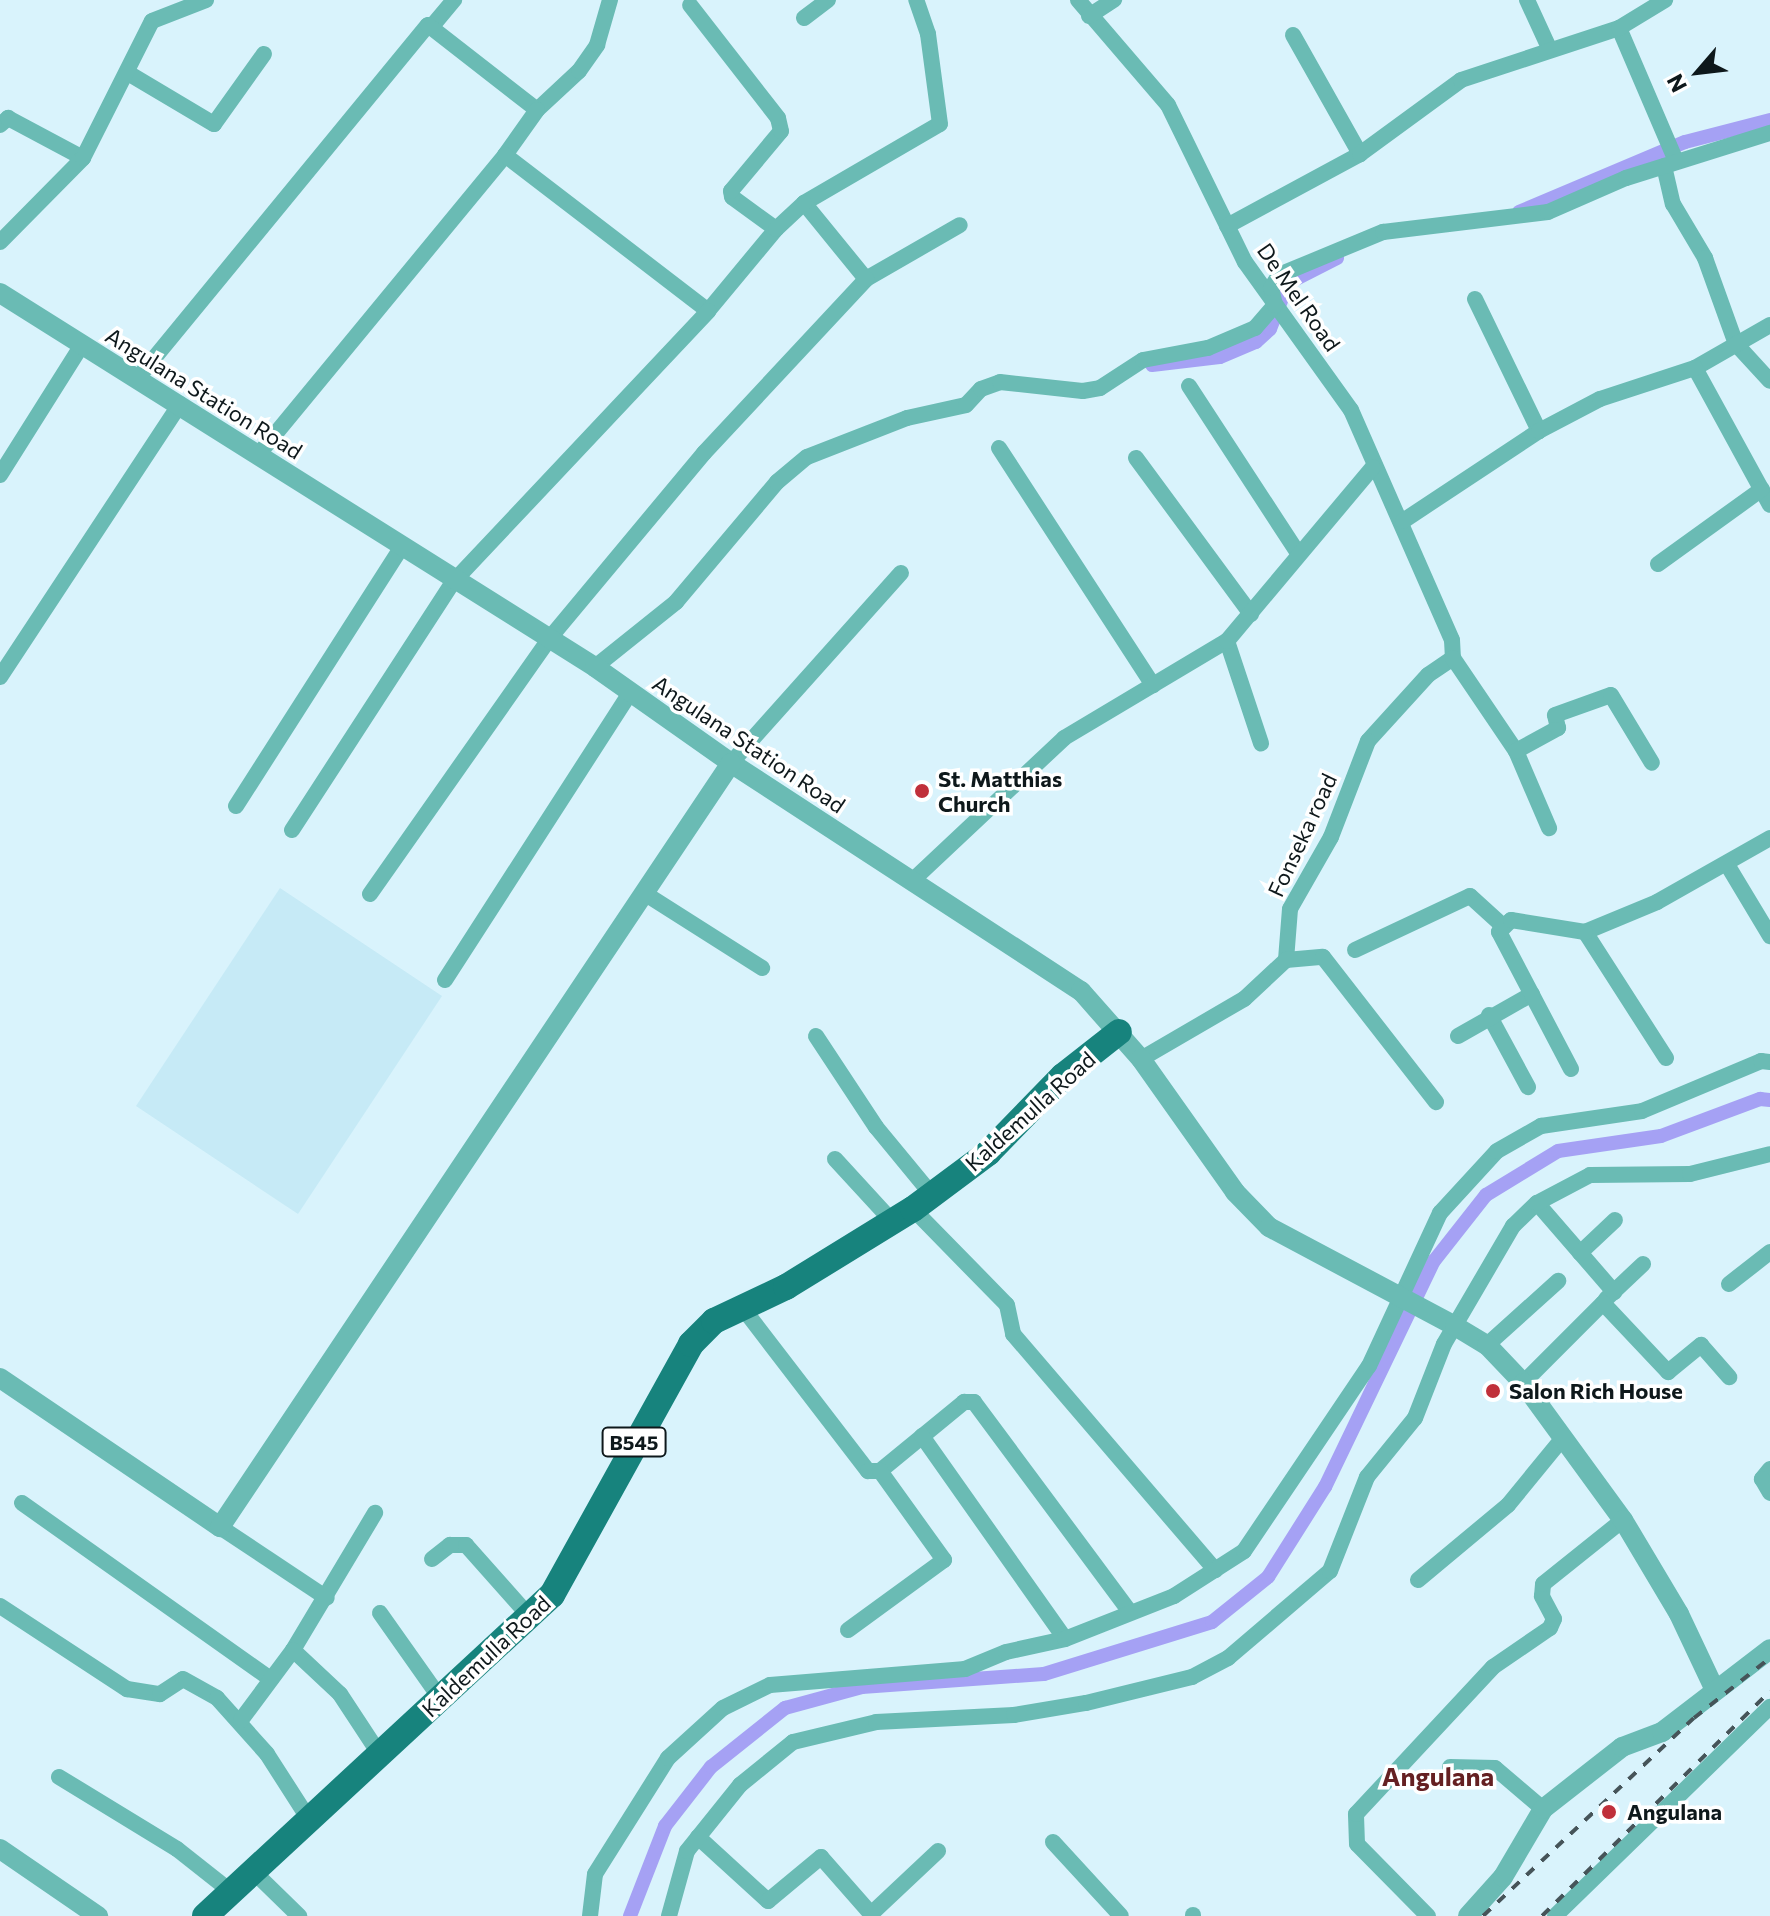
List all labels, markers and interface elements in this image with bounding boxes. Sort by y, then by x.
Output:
north arrow [1658,32,1738,112]
text: N [1661,70,1692,97]
street label: De Mel Road [1252,238,1346,356]
street label: Angulana Station Road [101,322,307,464]
street label: Angulana Station Road [648,670,850,818]
place label: St. Matthias Church [938,765,1062,816]
street label: Fonseka road [1262,769,1342,901]
marker: St. Matthias Church [913,782,931,800]
street label: Kaldemulla Road [960,1046,1100,1176]
place label: Salon Rich House [1509,1378,1683,1404]
marker: Salon Rich House [1484,1382,1502,1400]
road number: B545 [600,1426,668,1458]
street label: Kaldemulla Road [416,1590,556,1722]
district label: Angulana [1382,1760,1494,1792]
place label: Angulana [1627,1799,1722,1825]
marker: Angulana [1598,1801,1620,1823]

